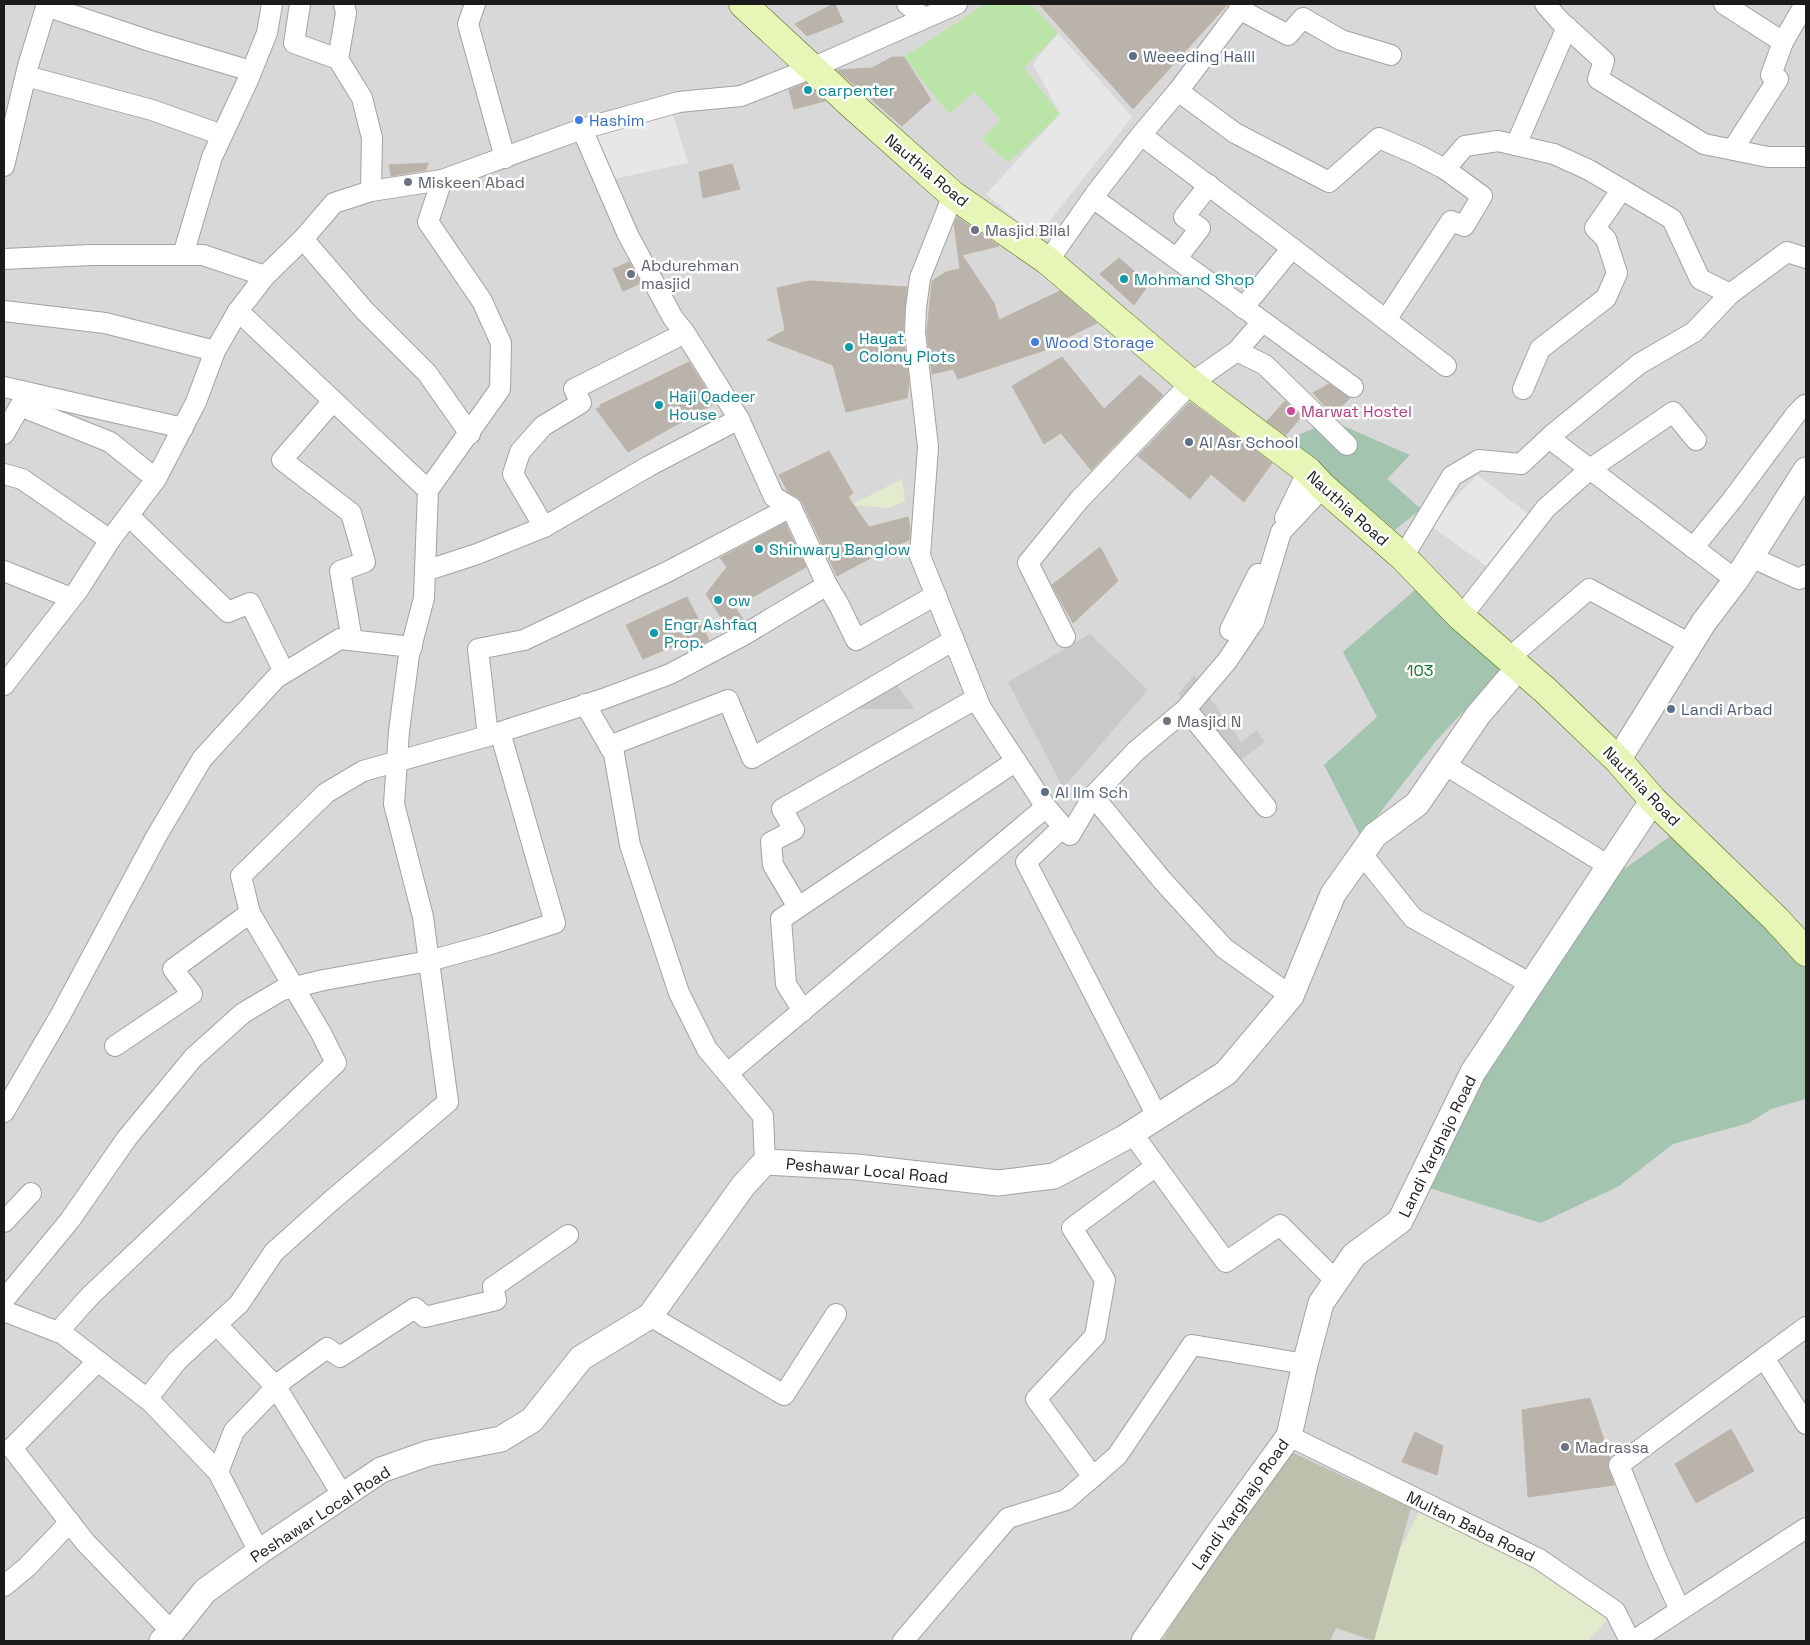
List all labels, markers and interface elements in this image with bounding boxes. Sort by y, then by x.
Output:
place label: Weeeding Halll [1143,46,1255,67]
marker: Weeeding Halll [1127,50,1139,62]
place label: carpenter [818,80,895,101]
marker: carpenter [802,84,814,96]
place label: Hashim [589,110,645,131]
marker: Hashim [573,114,585,126]
street label: Nauthia Road [880,129,973,212]
place label: Miskeen Abad [418,172,525,193]
marker: Miskeen Abad [402,176,414,188]
place label: Masjid Bilal [985,220,1070,241]
marker: Masjid Bilal [969,224,981,236]
place label: Abdurehman masjid [641,255,739,294]
marker: Abdurehman masjid [625,268,637,280]
place label: Mohmand Shop [1134,269,1255,290]
marker: Mohmand Shop [1118,273,1130,285]
place label: Hayat Colony Plots [859,328,955,367]
place label: Wood Storage [1045,332,1154,353]
marker: Wood Storage [1029,336,1041,348]
marker: Hayat Colony Plots [843,341,855,353]
place label: Haji Qadeer House [669,386,756,425]
marker: Haji Qadeer House [653,399,665,411]
place label: Marwat Hostel [1301,401,1412,422]
marker: Marwat Hostel [1285,405,1297,417]
place label: Al Asr School [1199,432,1298,453]
marker: Al Asr School [1183,436,1195,448]
street label: Nauthia Road [1302,466,1393,551]
place label: Shinwary Banglow [769,539,910,560]
marker: Shinwary Banglow [753,543,765,555]
place label: ow [728,590,751,611]
marker: ow [712,594,724,606]
place label: Engr Ashfaq Prop. [664,614,757,653]
marker: Engr Ashfaq Prop. [648,627,660,639]
park label: 103 [1407,660,1433,681]
place label: Landi Arbad [1681,699,1773,720]
marker: Landi Arbad [1665,703,1677,715]
place label: Masjid N [1177,711,1241,732]
marker: Masjid N [1161,715,1173,727]
street label: Nauthia Road [1598,742,1685,831]
place label: Al Ilm Sch [1055,782,1128,803]
marker: Al Ilm Sch [1039,786,1051,798]
street label: Landi Yarghajo Road [1394,1072,1481,1221]
street label: Peshawar Local Road [785,1153,949,1188]
street label: Landi Yarghajo Road [1187,1434,1294,1574]
place label: Madrassa [1575,1437,1649,1458]
marker: Madrassa [1559,1441,1571,1453]
street label: Peshawar Local Road [246,1461,394,1568]
street label: Multan Baba Road [1403,1486,1539,1567]

